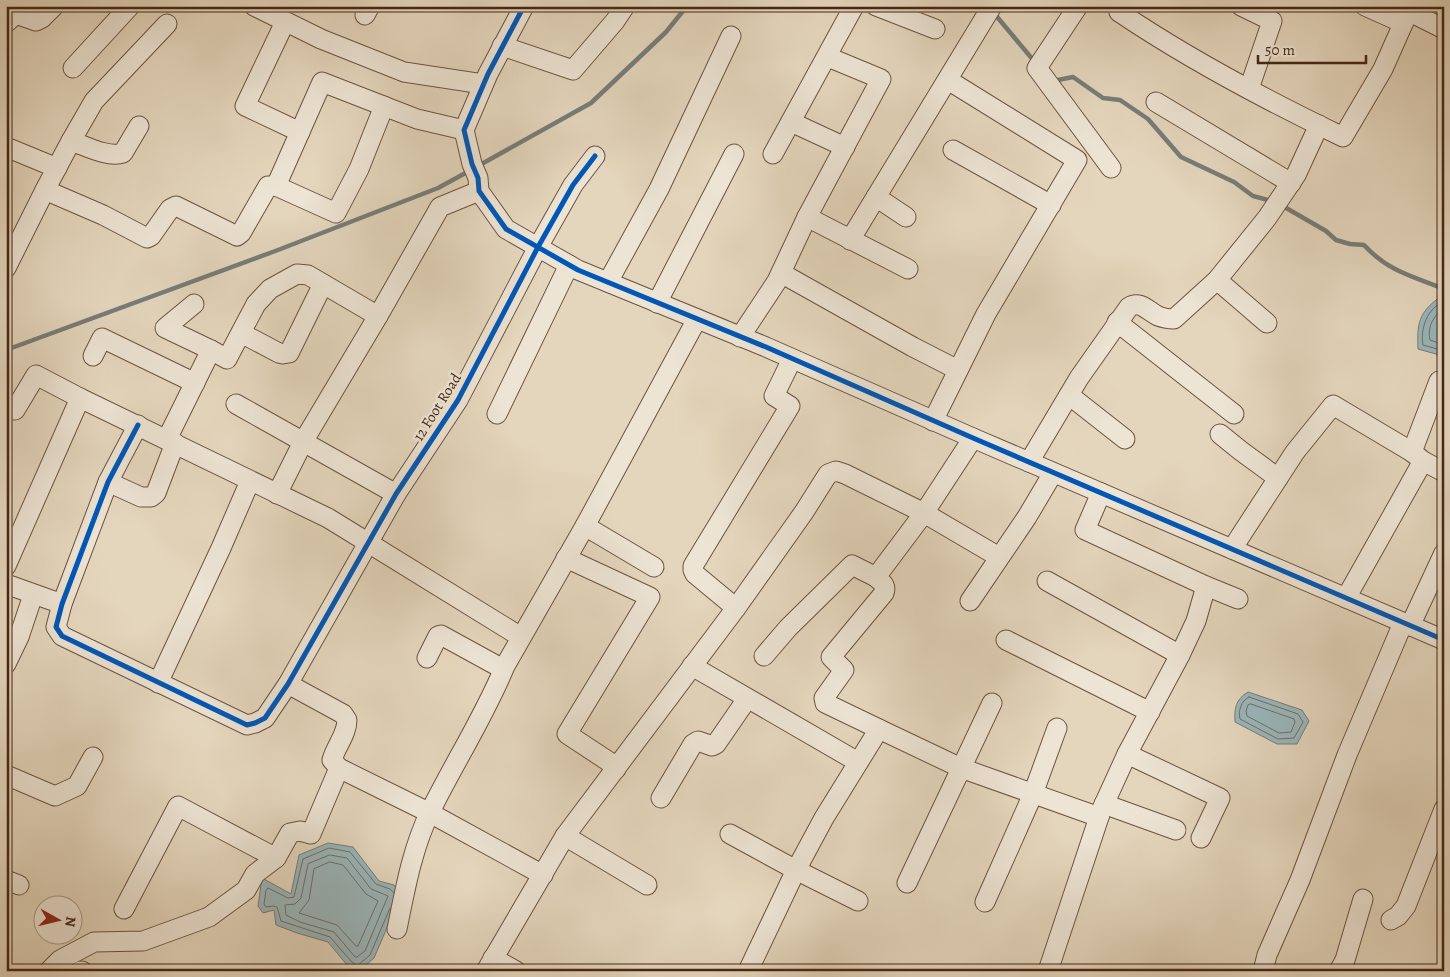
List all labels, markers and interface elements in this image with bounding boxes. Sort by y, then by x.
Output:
scale bar [1258,32,1365,64]
text: 50 m [1265,40,1295,60]
street label: 12 Foot Road [408,369,466,445]
north arrow [32,894,82,944]
text: N [60,915,80,928]

